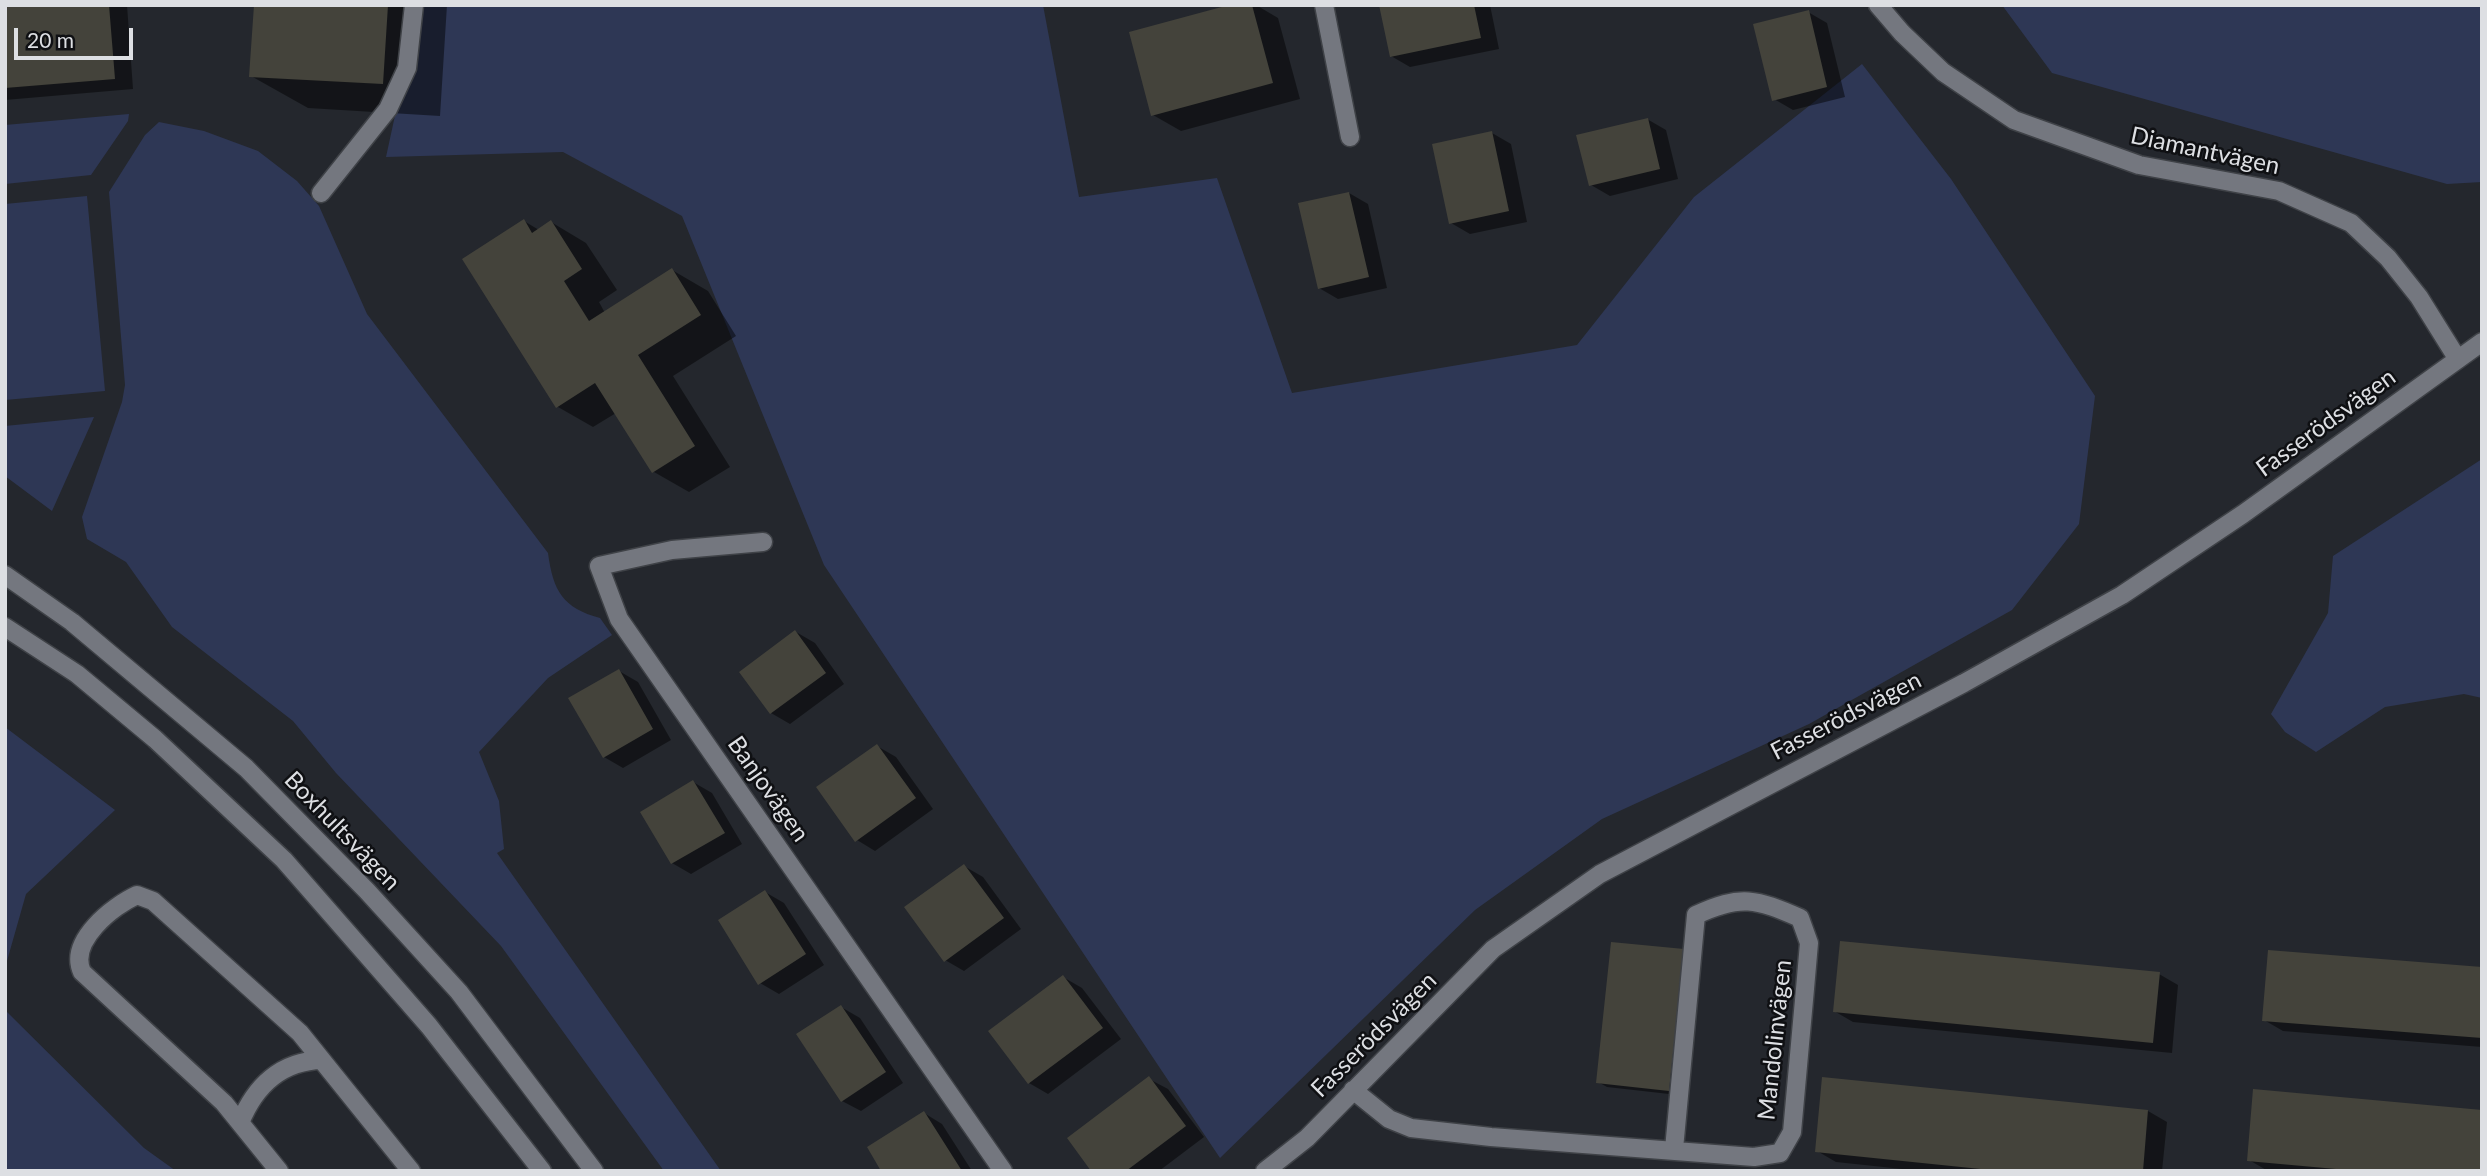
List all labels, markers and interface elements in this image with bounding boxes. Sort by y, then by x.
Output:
scale bar [18,14,136,58]
text: 20 m [27,27,74,52]
street label: Diamantvägen [2128,121,2282,181]
street label: Fasserödsvägen [2251,363,2401,483]
street label: Fasserödsvägen [1766,666,1926,766]
street label: Banjovägen [721,731,815,847]
street label: Boxhultsvägen [278,766,406,896]
street label: Mandolinvägen [1752,958,1798,1122]
street label: Fasserödsvägen [1305,966,1443,1104]

